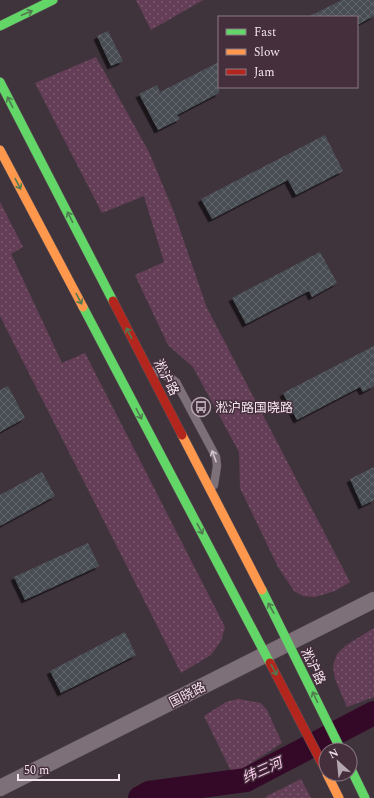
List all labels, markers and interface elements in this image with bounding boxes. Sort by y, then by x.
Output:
one-way arrow [20,9,32,17]
legend [218,16,358,88]
text: Fast [254,23,276,42]
text: Slow [254,43,280,62]
text: Jam [254,63,275,82]
one-way arrow [6,96,14,108]
one-way arrow [15,178,22,190]
one-way arrow [66,211,73,223]
one-way arrow [76,293,83,305]
one-way arrow [125,327,132,339]
street label: 淞沪路 [148,356,184,399]
bus stop icon: 淞沪路国晓路 [190,396,212,418]
place label: 淞沪路国晓路 [215,398,293,418]
one-way arrow [136,408,144,420]
one-way arrow [210,450,218,462]
one-way arrow [197,523,204,535]
one-way arrow [266,602,274,614]
street label: 淞沪路 [296,645,331,688]
one-way arrow [271,664,279,676]
street label: 国晓路 [166,677,209,713]
one-way arrow [311,691,318,703]
north arrow [318,742,358,782]
text: N [326,744,342,763]
water label: 纬三河 [239,751,288,789]
scale bar [18,756,119,782]
text: 50 m [24,761,49,780]

